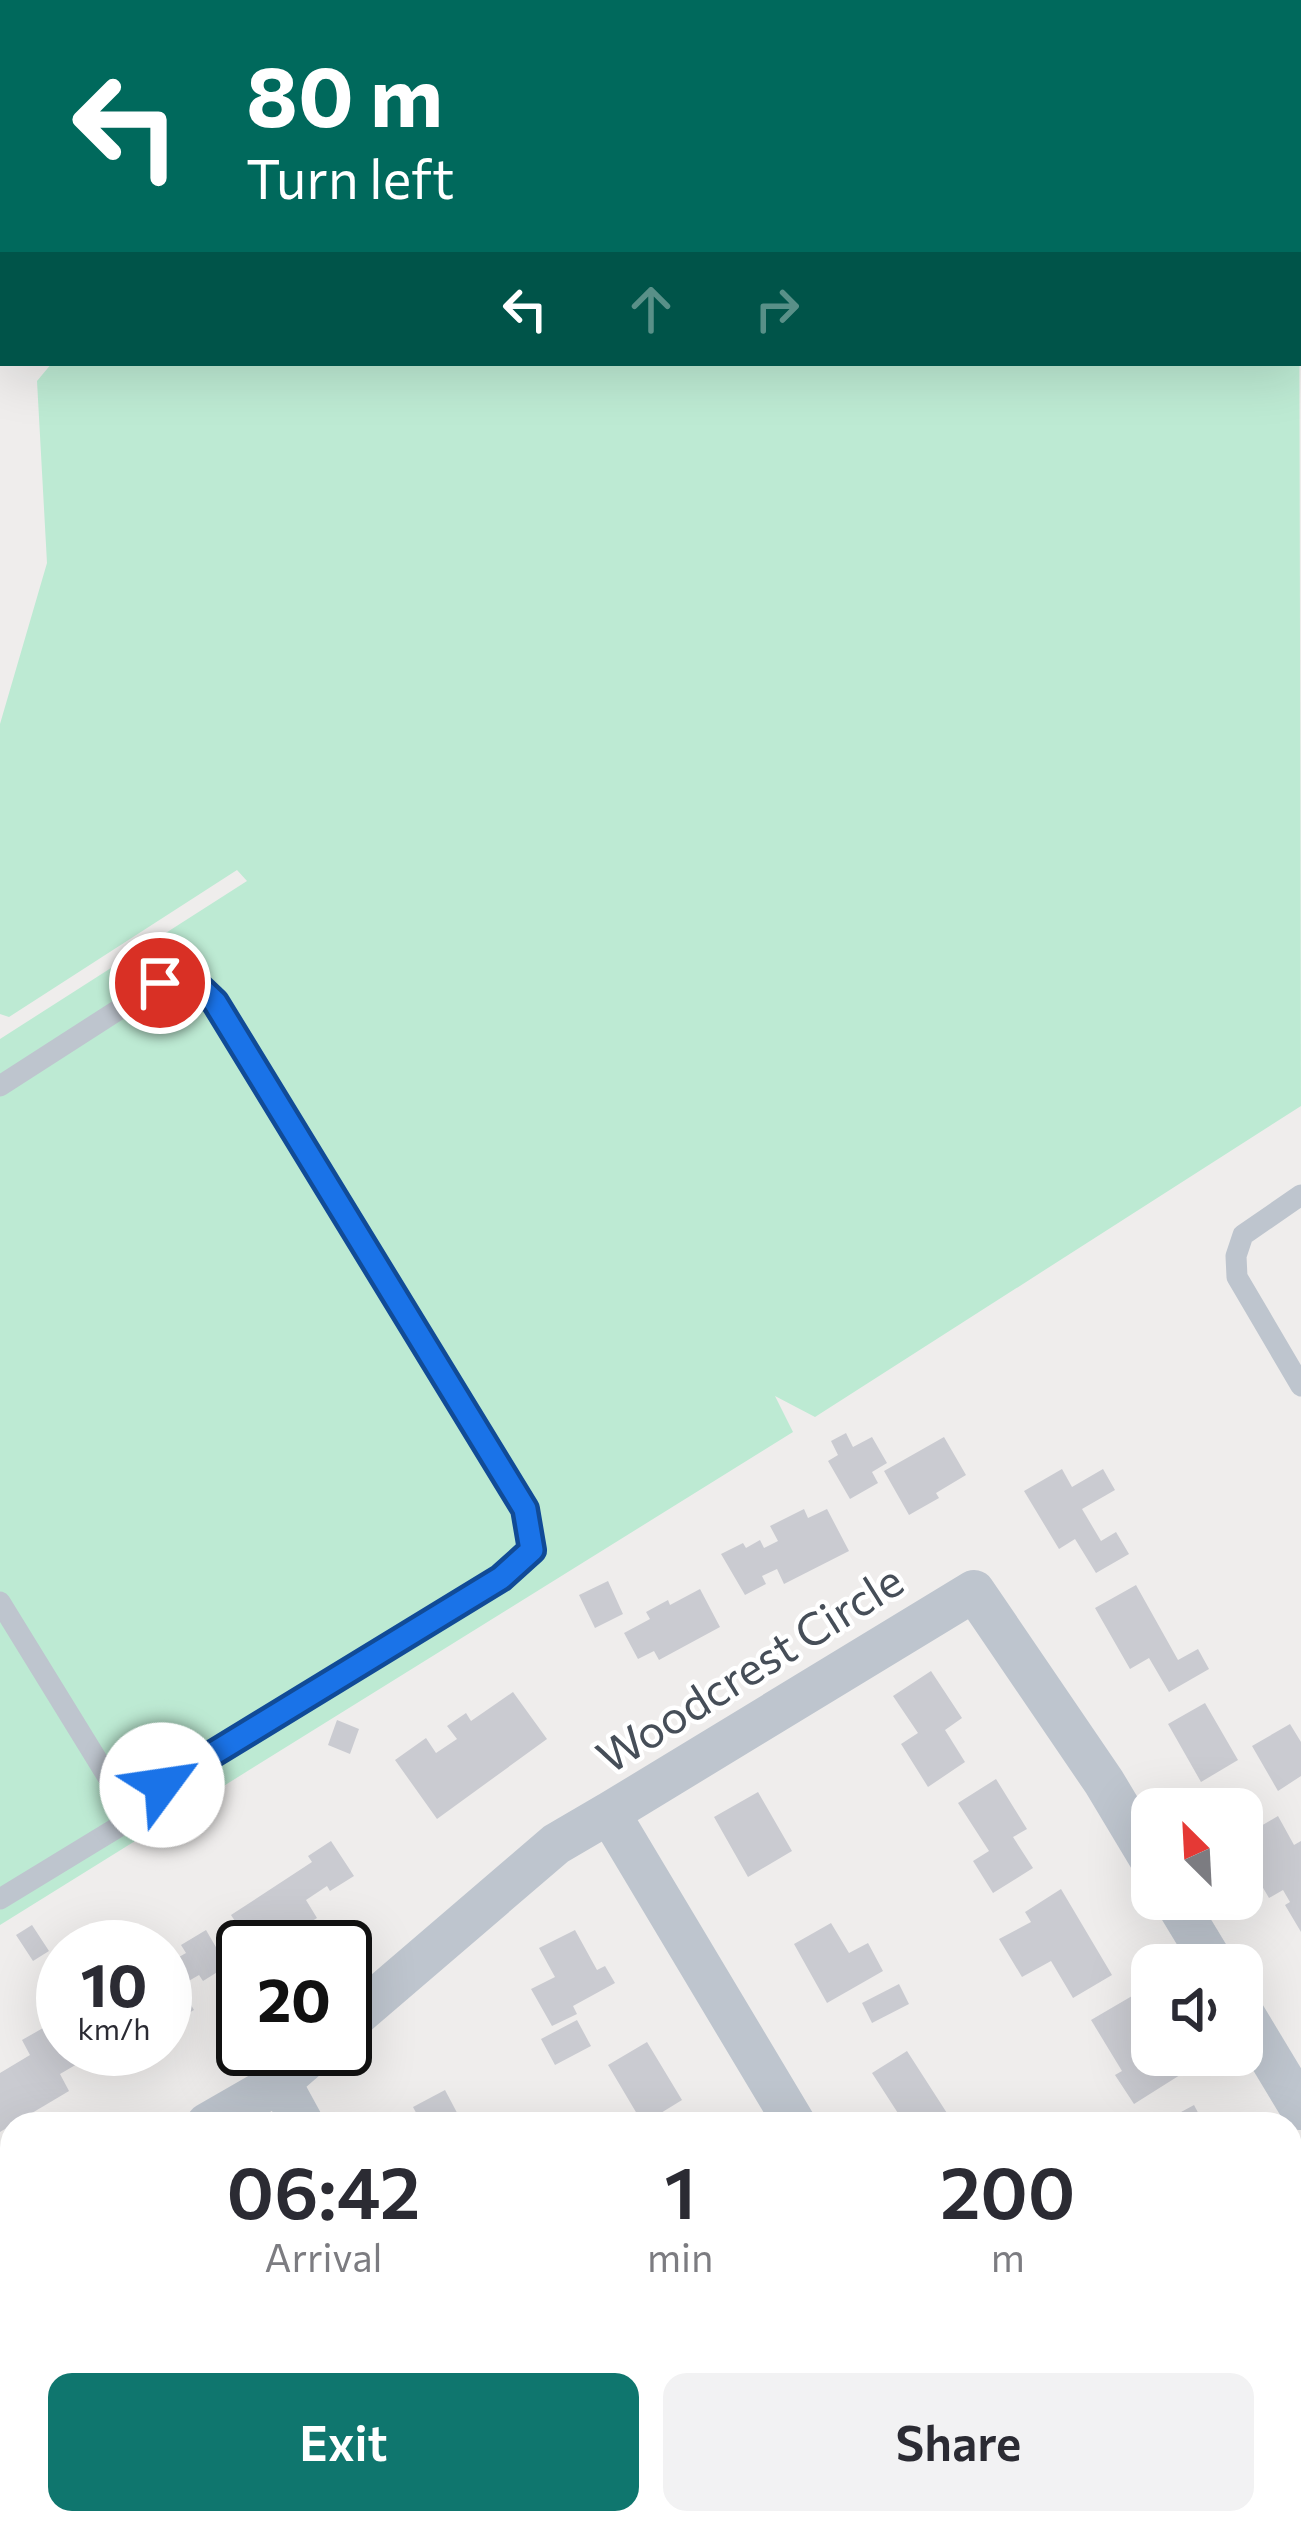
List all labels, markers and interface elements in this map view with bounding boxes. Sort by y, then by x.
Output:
text: 80 m [246,42,443,144]
icon: left [48,48,204,204]
text: Turn left [246,144,454,210]
icon: left [492,276,558,342]
icon: ahead [618,276,684,342]
icon: right [744,276,810,342]
pin [109,932,211,1034]
icon: arrive [127,950,193,1016]
street label: Woodcrest Circle [586,1551,912,1783]
position arrow [99,1722,225,1848]
north arrow [1131,1788,1263,1920]
map controls [1131,1788,1263,2076]
speed limit sign: 20 [216,1920,372,2076]
button: sound [1131,1944,1263,2076]
text: 10 [80,1946,148,2019]
text: km/h [78,2009,150,2046]
text: 06:42 [227,2146,420,2234]
text: 1 [664,2146,696,2234]
text: 200 [940,2146,1075,2234]
text: Arrival [265,2232,383,2280]
text: min [647,2232,713,2280]
text: m [991,2232,1025,2280]
button: Exit [48,2373,639,2511]
button: Share [663,2373,1254,2511]

